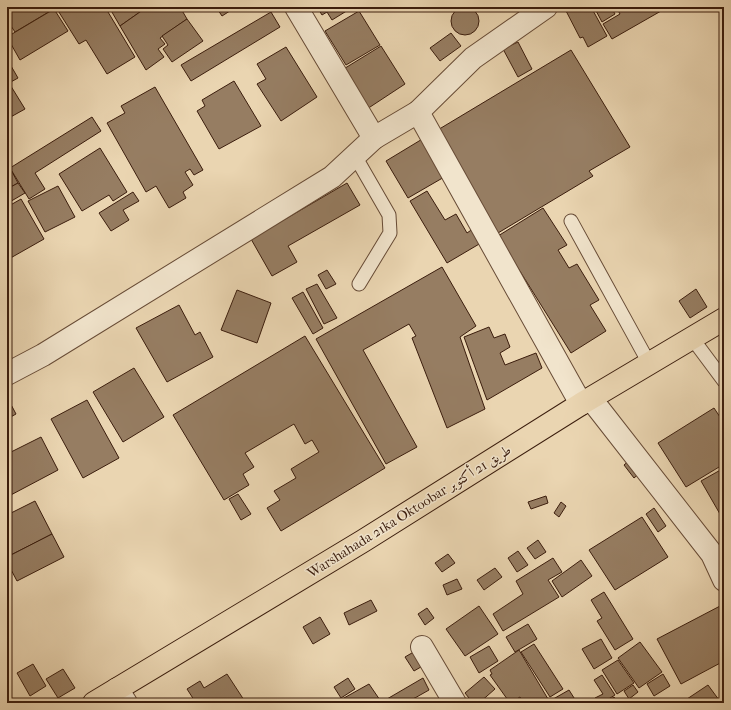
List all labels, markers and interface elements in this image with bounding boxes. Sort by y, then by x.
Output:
street label: Warshahada 21ka Oktoobar طريق 21 أكتوبر [302,440,515,582]

